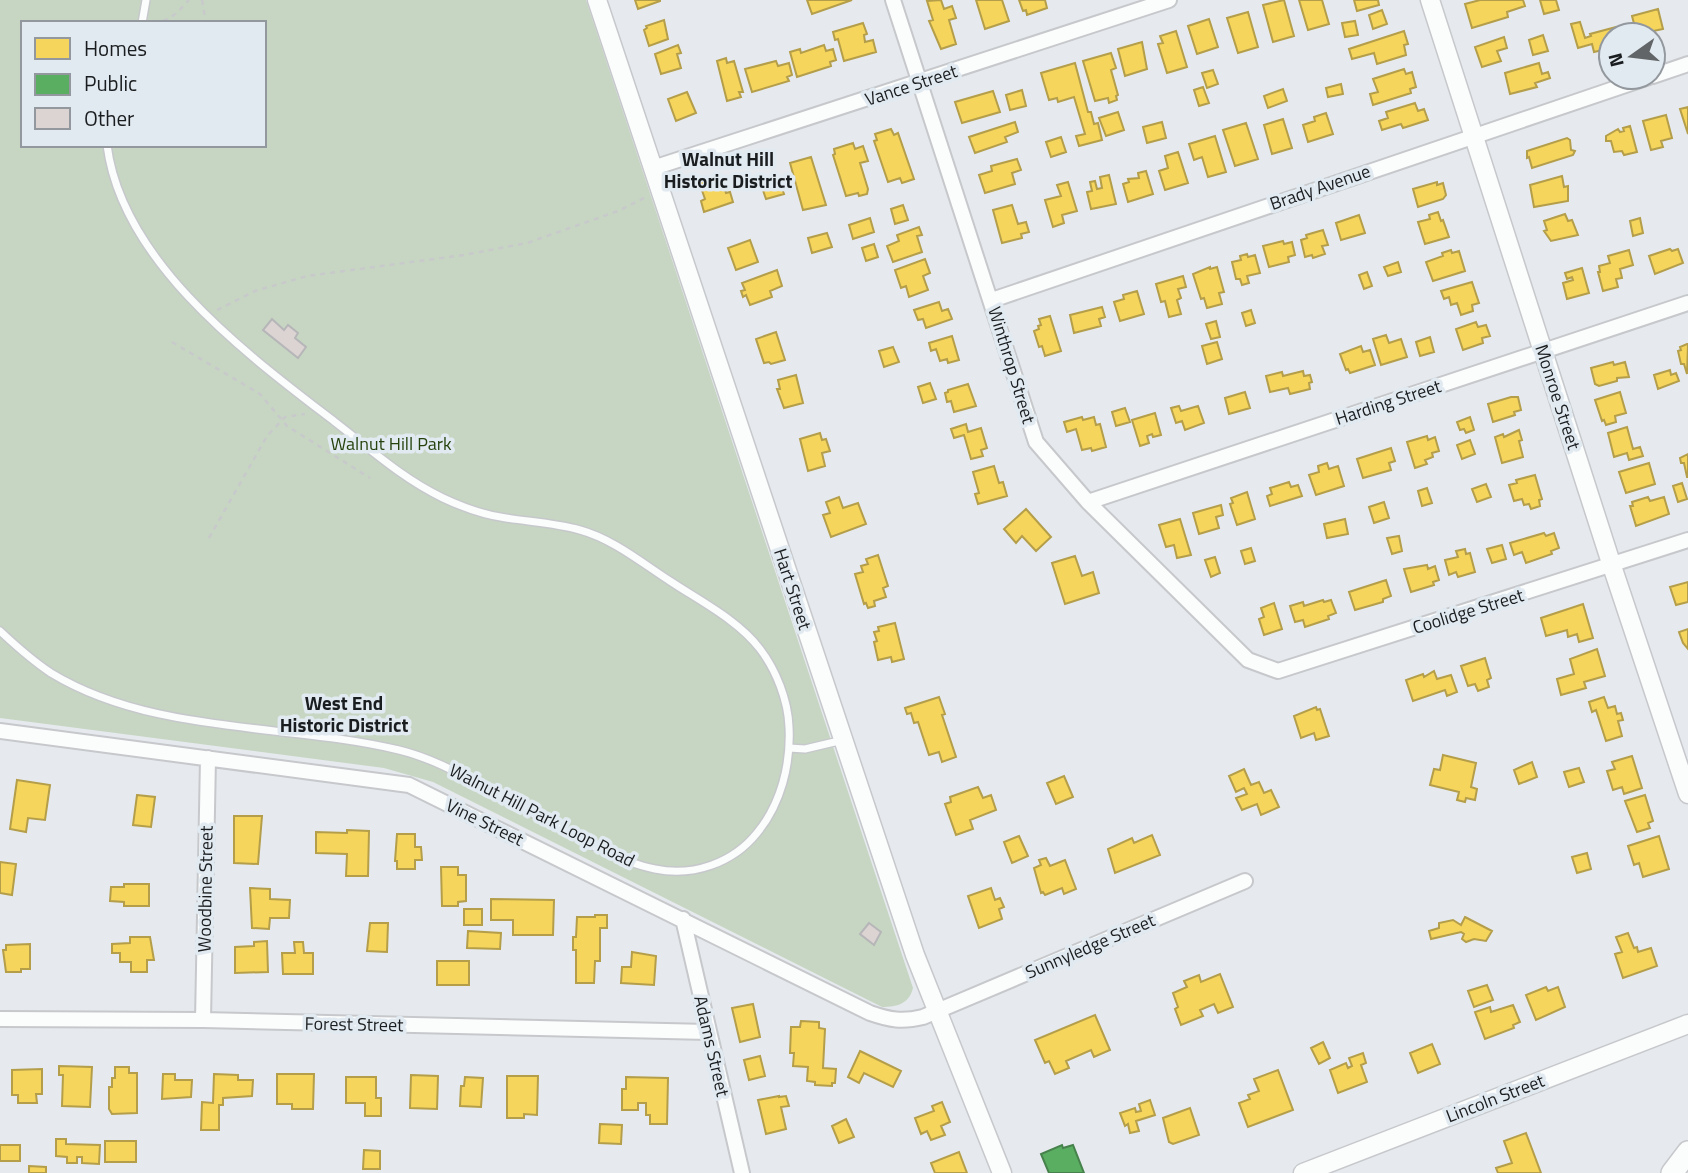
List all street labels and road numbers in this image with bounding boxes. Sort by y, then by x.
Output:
street label: Vance Street [861,57,961,113]
street label: Brady Avenue [1266,157,1374,217]
street label: Winthrop Street [981,303,1043,427]
street label: Monroe Street [1528,341,1588,454]
street label: Harding Street [1332,372,1445,432]
street label: Hart Street [767,545,819,634]
street label: Coolidge Street [1409,581,1528,641]
street label: Walnut Hill Park Loop Road [445,756,639,874]
street label: Vine Street [442,792,529,853]
street label: Woodbine Street [190,825,220,953]
street label: Sunnyledge Street [1021,906,1160,986]
street label: Adams Street [687,993,737,1100]
street label: Forest Street [304,1010,404,1038]
street label: Lincoln Street [1442,1067,1549,1129]

